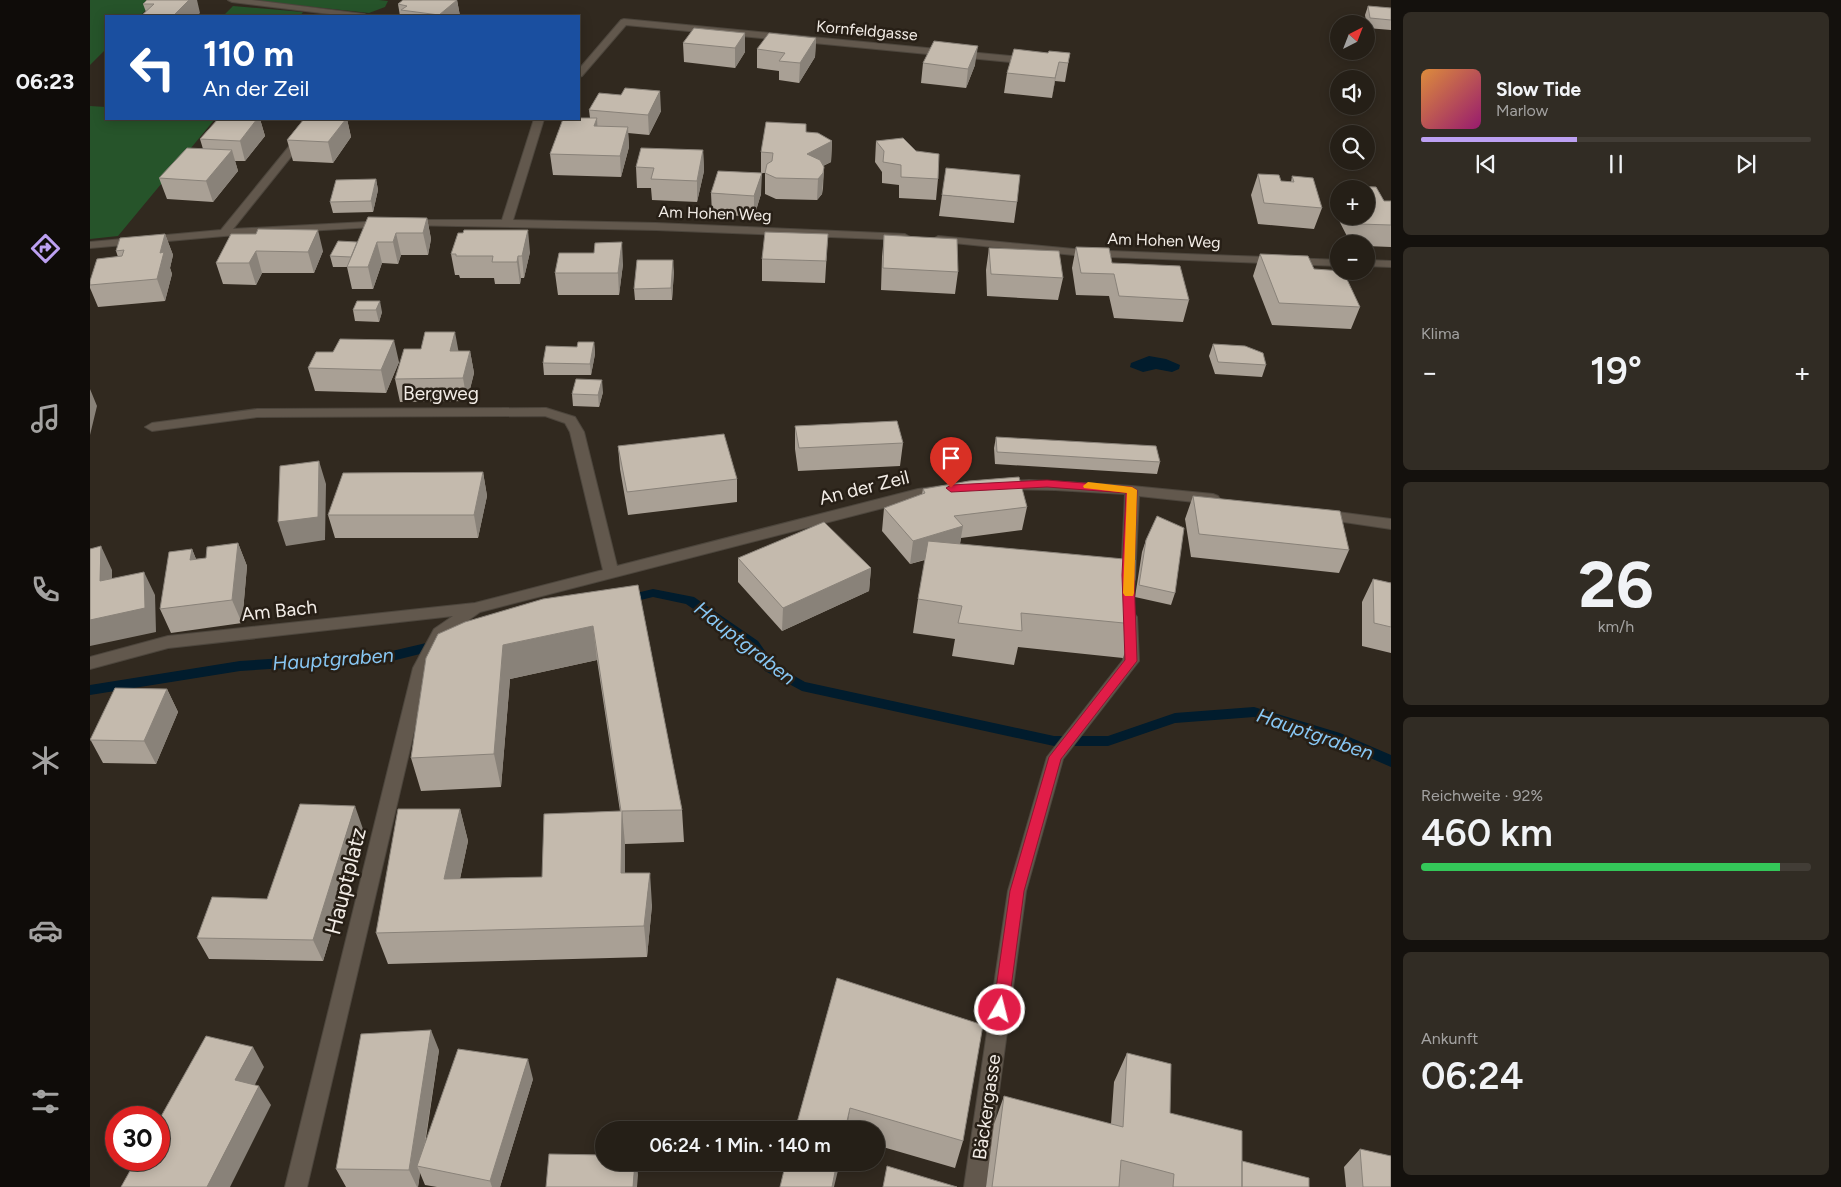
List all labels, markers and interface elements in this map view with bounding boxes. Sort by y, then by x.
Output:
north arrow [1330,15,1375,60]
map controls [1330,15,1375,280]
street label: Kornfeldgasse [815,17,919,44]
text: 110 m [203,33,294,75]
icon: left [120,35,185,100]
text: 06:23 [16,68,74,95]
button: sound [1330,70,1375,115]
text: An der Zeil [203,75,309,102]
text: Slow Tide [1496,78,1581,101]
text: Marlow [1496,101,1548,120]
button: search [1330,125,1375,170]
icon: previous [1472,150,1500,178]
icon: pause [1602,150,1630,178]
icon: next [1732,150,1760,178]
button: + [1330,180,1375,225]
street label: Am Hohen Weg [658,202,772,225]
street label: Am Hohen Weg [1107,229,1221,252]
icon: directions [28,231,63,266]
button: − [1330,235,1375,280]
text: Klima [1421,324,1460,343]
text: 19° [1590,348,1642,394]
text: − [1421,355,1438,389]
text: + [1794,355,1811,389]
street label: Bergweg [403,382,479,405]
icon: music [28,401,63,436]
pin [930,437,972,488]
icon: arrive [937,444,965,472]
street label: An der Zeil [817,465,912,510]
text: 26 [1578,545,1654,623]
icon: phone [28,572,63,607]
street label: Am Bach [240,595,318,626]
water label: Hauptgraben [690,596,800,690]
text: km/h [1598,617,1634,636]
water label: Hauptgraben [272,643,394,675]
water label: Hauptgraben [1254,703,1376,765]
icon: climate [28,743,63,778]
text: Reichweite · 92% [1421,786,1543,805]
text: 460 km [1421,810,1553,856]
street label: Hauptplatz [319,825,372,938]
icon: car [28,913,63,948]
position arrow [973,983,1025,1035]
text: Ankunft [1421,1029,1478,1048]
street label: Bäckergasse [968,1053,1005,1161]
text: 06:24 [1421,1053,1524,1099]
icon: filters [28,1084,63,1119]
speed limit sign: 30 [105,1106,170,1171]
text: 06:24 · 1 Min. · 140 m [649,1134,831,1157]

